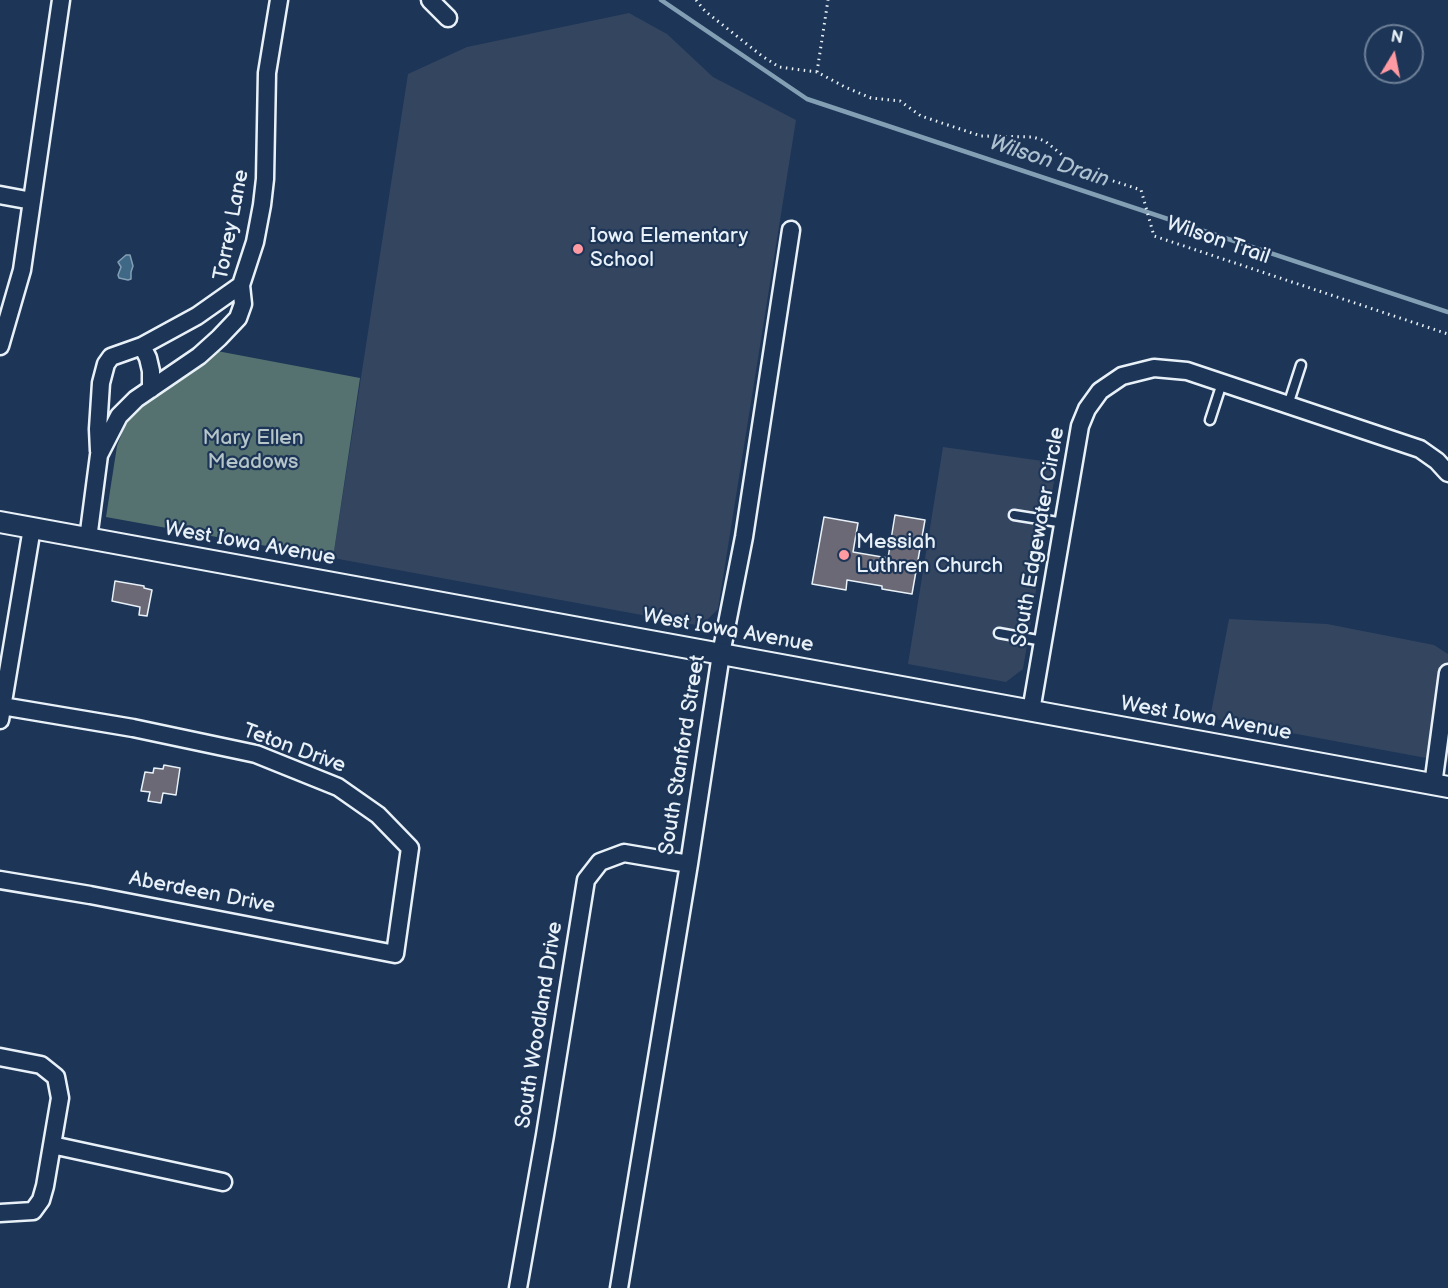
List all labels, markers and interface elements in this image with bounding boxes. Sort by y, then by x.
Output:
north arrow [1364,24,1424,84]
text: N [1389,27,1404,48]
water label: Wilson Drain [986,130,1112,194]
street label: Torrey Lane [209,168,255,282]
street label: Wilson Trail [1163,212,1273,270]
place label: Iowa Elementary School [590,224,748,274]
marker: Iowa Elementary School [571,242,585,256]
street label: South Edgewater Circle [1007,425,1071,649]
park label: Mary Ellen Meadows [202,426,304,476]
street label: West Iowa Avenue [163,517,337,571]
place label: Messiah Luthren Church [856,530,1003,580]
marker: Messiah Luthren Church [837,548,851,562]
street label: West Iowa Avenue [641,604,815,658]
street label: South Stanford Street [655,653,711,857]
street label: West Iowa Avenue [1119,692,1293,746]
street label: Teton Drive [239,719,349,779]
street label: Aberdeen Drive [127,867,277,919]
street label: South Woodland Drive [511,920,569,1130]

